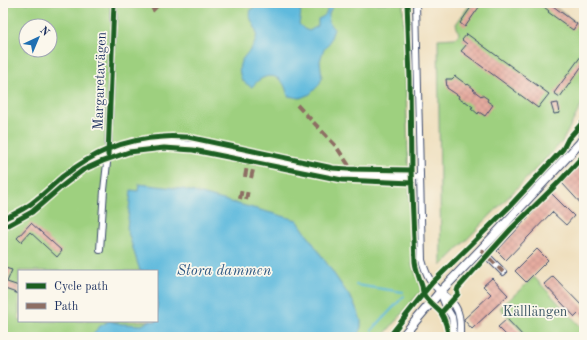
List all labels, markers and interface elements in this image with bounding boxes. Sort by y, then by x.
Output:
north arrow [18,18,58,58]
text: N [37,25,51,39]
street label: Margaretavägen [91,31,109,130]
water label: Stora dammen [177,264,272,279]
legend [18,270,158,322]
text: Cycle path [54,281,109,293]
text: Path [54,301,79,313]
park label: Källlängen [503,305,568,319]

